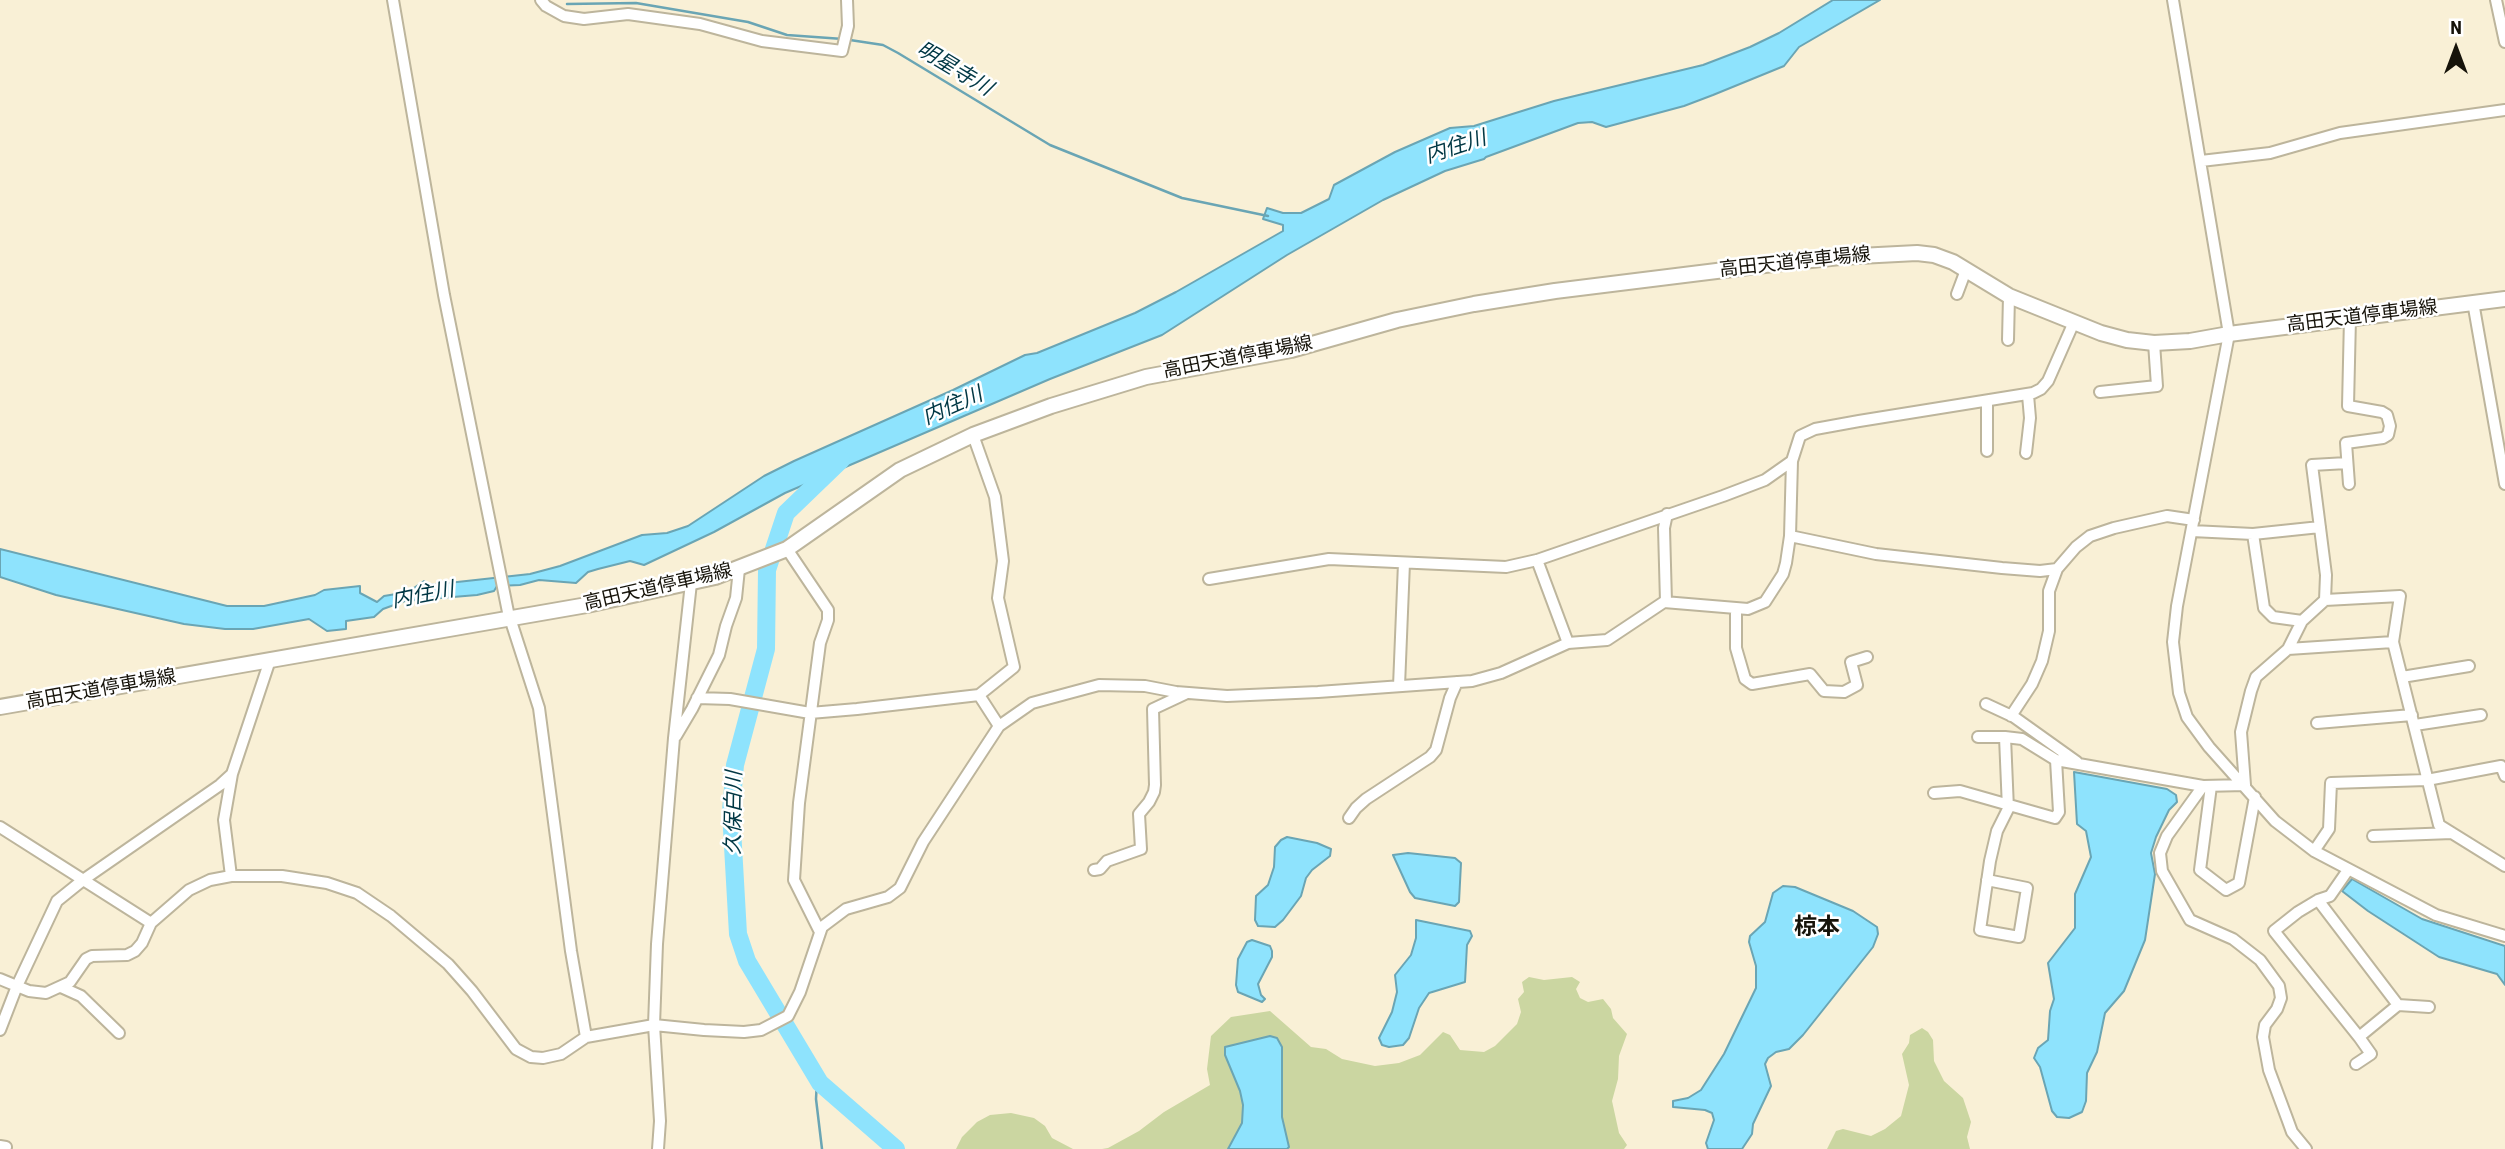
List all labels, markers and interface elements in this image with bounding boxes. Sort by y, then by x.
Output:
north arrow [2421,14,2491,84]
text: N [2450,16,2462,39]
water label: 明星寺川 [912,38,996,102]
water label: 内住川 [1422,126,1490,170]
street label: 高田天道停車場線 [1718,244,1872,282]
street label: 高田天道停車場線 [2285,296,2439,338]
street label: 高田天道停車場線 [1161,332,1315,384]
water label: 内住川 [919,383,987,431]
street label: 高田天道停車場線 [581,560,735,616]
water label: 内住川 [390,578,456,614]
street label: 高田天道停車場線 [24,666,178,714]
water label: 久保白川 [722,771,748,855]
district label: 椋本 [1794,914,1840,942]

